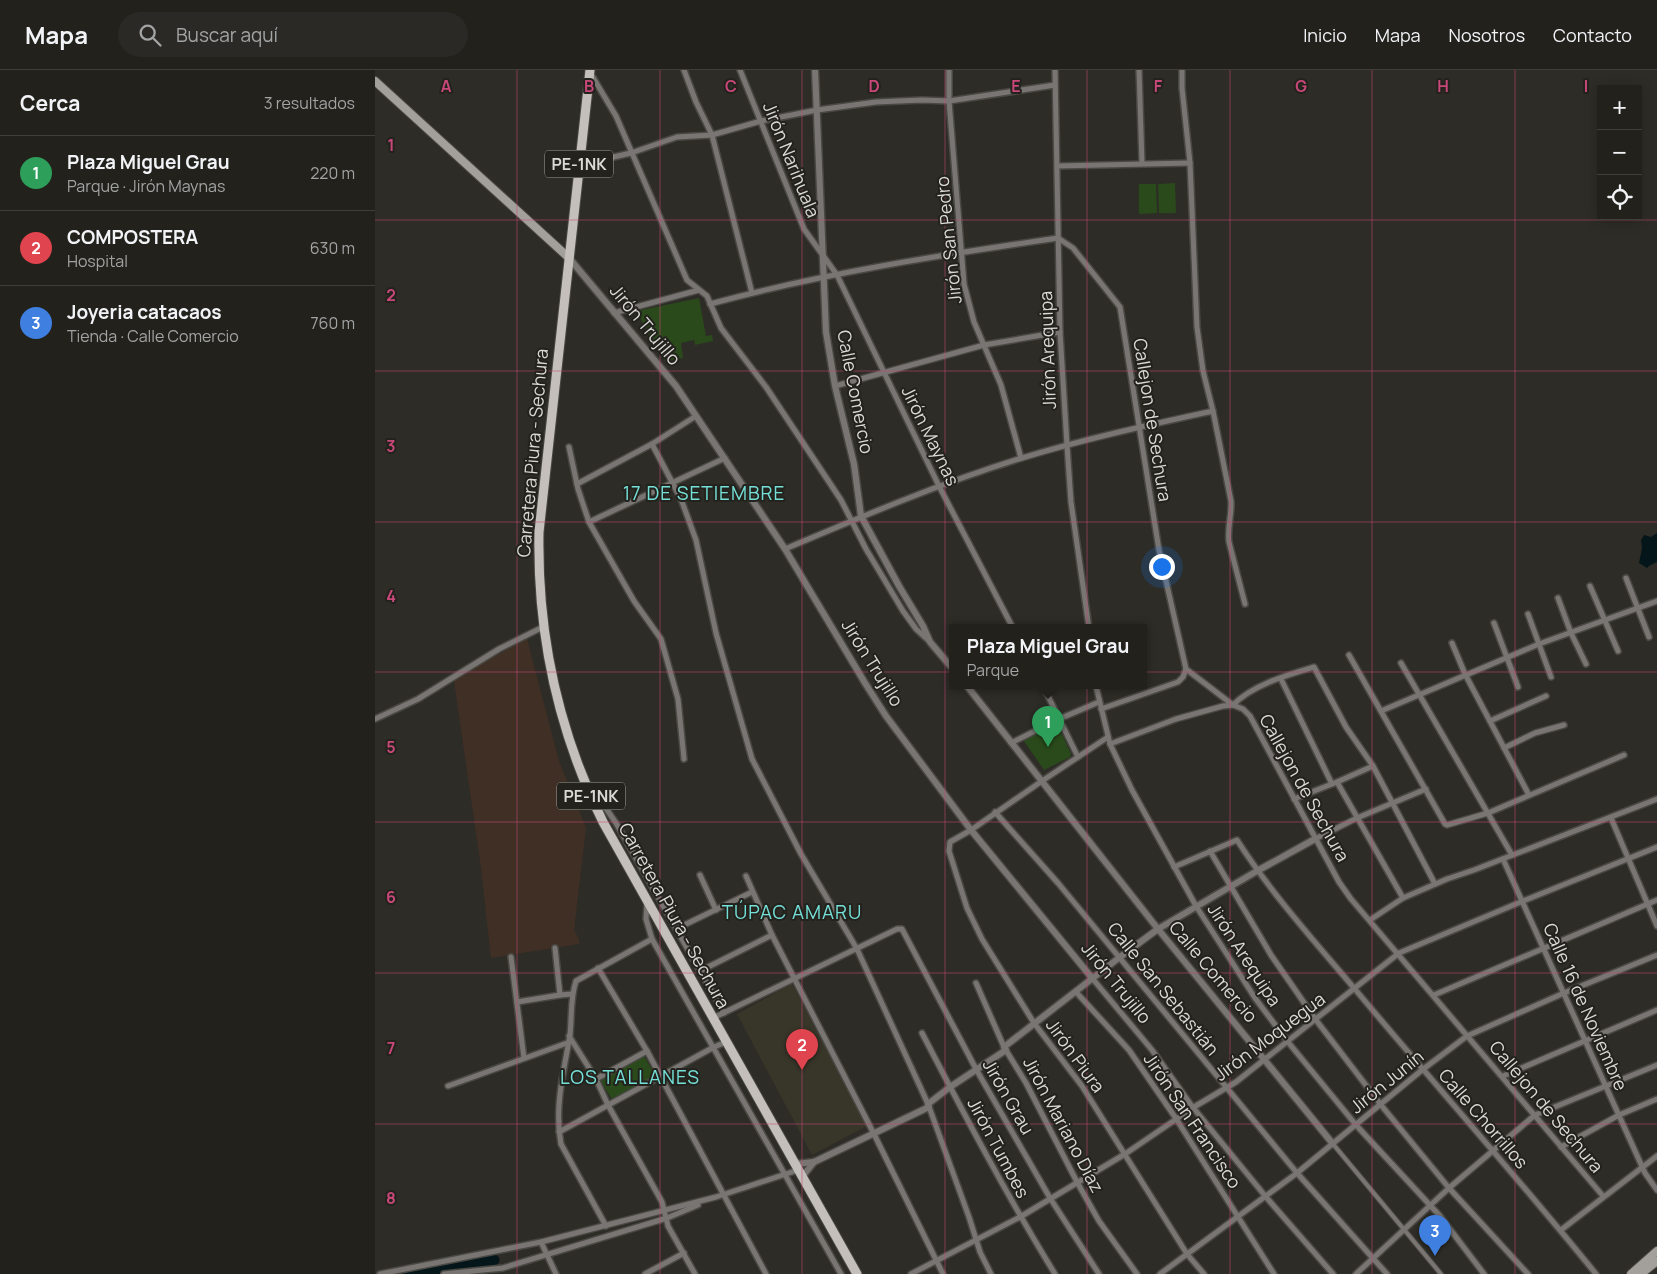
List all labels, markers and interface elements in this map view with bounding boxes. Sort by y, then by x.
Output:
search box [118,12,468,57]
text: Mapa [25,18,88,51]
icon: search [136,21,164,49]
text: Buscar aquí [176,22,278,48]
text: Inicio [1303,23,1347,47]
text: Mapa [1375,23,1421,47]
text: Nosotros [1449,23,1525,47]
text: Contacto [1553,23,1632,47]
text: A [441,75,452,97]
text: B [584,75,594,97]
text: C [725,75,737,97]
text: D [868,75,880,97]
text: E [1011,75,1021,97]
text: F [1154,75,1163,97]
text: G [1295,75,1307,97]
text: H [1437,75,1449,97]
text: I [1584,75,1588,97]
map controls [1597,85,1642,220]
button: + [1597,85,1642,130]
text: Cerca [20,89,80,117]
text: 3 resultados [264,92,355,114]
street label: Jirón Narihuala [758,98,826,221]
button: − [1597,130,1642,175]
text: 1 [387,134,395,156]
text: Plaza Miguel Grau [67,149,230,175]
road number: PE-1NK [545,150,613,178]
text: 1 [32,162,40,184]
text: 220 m [310,162,355,184]
text: Parque · Jirón Maynas [67,175,225,197]
street label: Jirón San Pedro [929,175,967,305]
button: locate [1597,175,1642,220]
text: COMPOSTERA [67,224,198,250]
text: 2 [31,237,41,259]
text: 630 m [310,237,355,259]
text: Hospital [67,250,128,272]
street label: Jirón Trujillo [605,279,687,370]
text: 2 [386,284,396,306]
street label: Jirón Arequipa [1033,291,1061,410]
text: Joyeria catacaos [67,299,222,325]
text: 3 [31,312,41,334]
text: 760 m [311,312,355,334]
text: Tienda · Calle Comercio [67,325,239,347]
street label: Calle Comercio [832,328,880,456]
street label: Callejon de Sechura [1128,336,1178,503]
street label: Carretera Piura - Sechura [511,348,553,558]
street label: Jirón Maynas [896,382,965,489]
text: 3 [386,435,396,457]
district label: 17 DE SETIEMBRE [623,480,785,506]
your location [1149,554,1175,580]
text: 4 [386,585,396,607]
street label: Jirón Trujillo [837,614,909,711]
popup [949,624,1147,689]
text: Plaza Miguel Grau [967,633,1129,659]
text: Parque [967,659,1019,681]
pin: 1 [1032,706,1064,747]
street label: Callejon de Sechura [1254,709,1355,866]
text: 5 [386,736,396,758]
road number: PE-1NK [557,782,625,809]
street label: Carretera Piura - Sechura [614,818,736,1013]
text: 6 [386,886,396,908]
street label: Jirón Arequipa [1203,898,1287,1011]
district label: TÚPAC AMARU [722,899,862,925]
street label: Calle Comercio [1164,916,1263,1027]
street label: Calle San Sebastián [1103,917,1225,1060]
street label: Calle 16 de Noviembre [1538,919,1634,1094]
street label: Jirón Trujillo [1076,937,1157,1028]
street label: Jirón Moquegua [1209,987,1330,1086]
street label: Jirón Piura [1041,1014,1111,1097]
pin: 2 [786,1029,818,1070]
street label: Callejon de Sechura [1484,1035,1609,1177]
text: 7 [387,1037,395,1059]
street label: Jirón Junín [1344,1044,1428,1118]
street label: Jirón San Francisco [1139,1048,1247,1193]
street label: Jirón Mariano Díaz [1018,1053,1110,1197]
street label: Jirón Grau [978,1054,1040,1139]
street label: Calle Chorrillos [1434,1063,1534,1173]
district label: LOS TALLANES [560,1064,700,1090]
street label: Jirón Tumbes [962,1093,1035,1202]
text: 8 [386,1187,396,1209]
pin: 3 [1419,1215,1451,1256]

